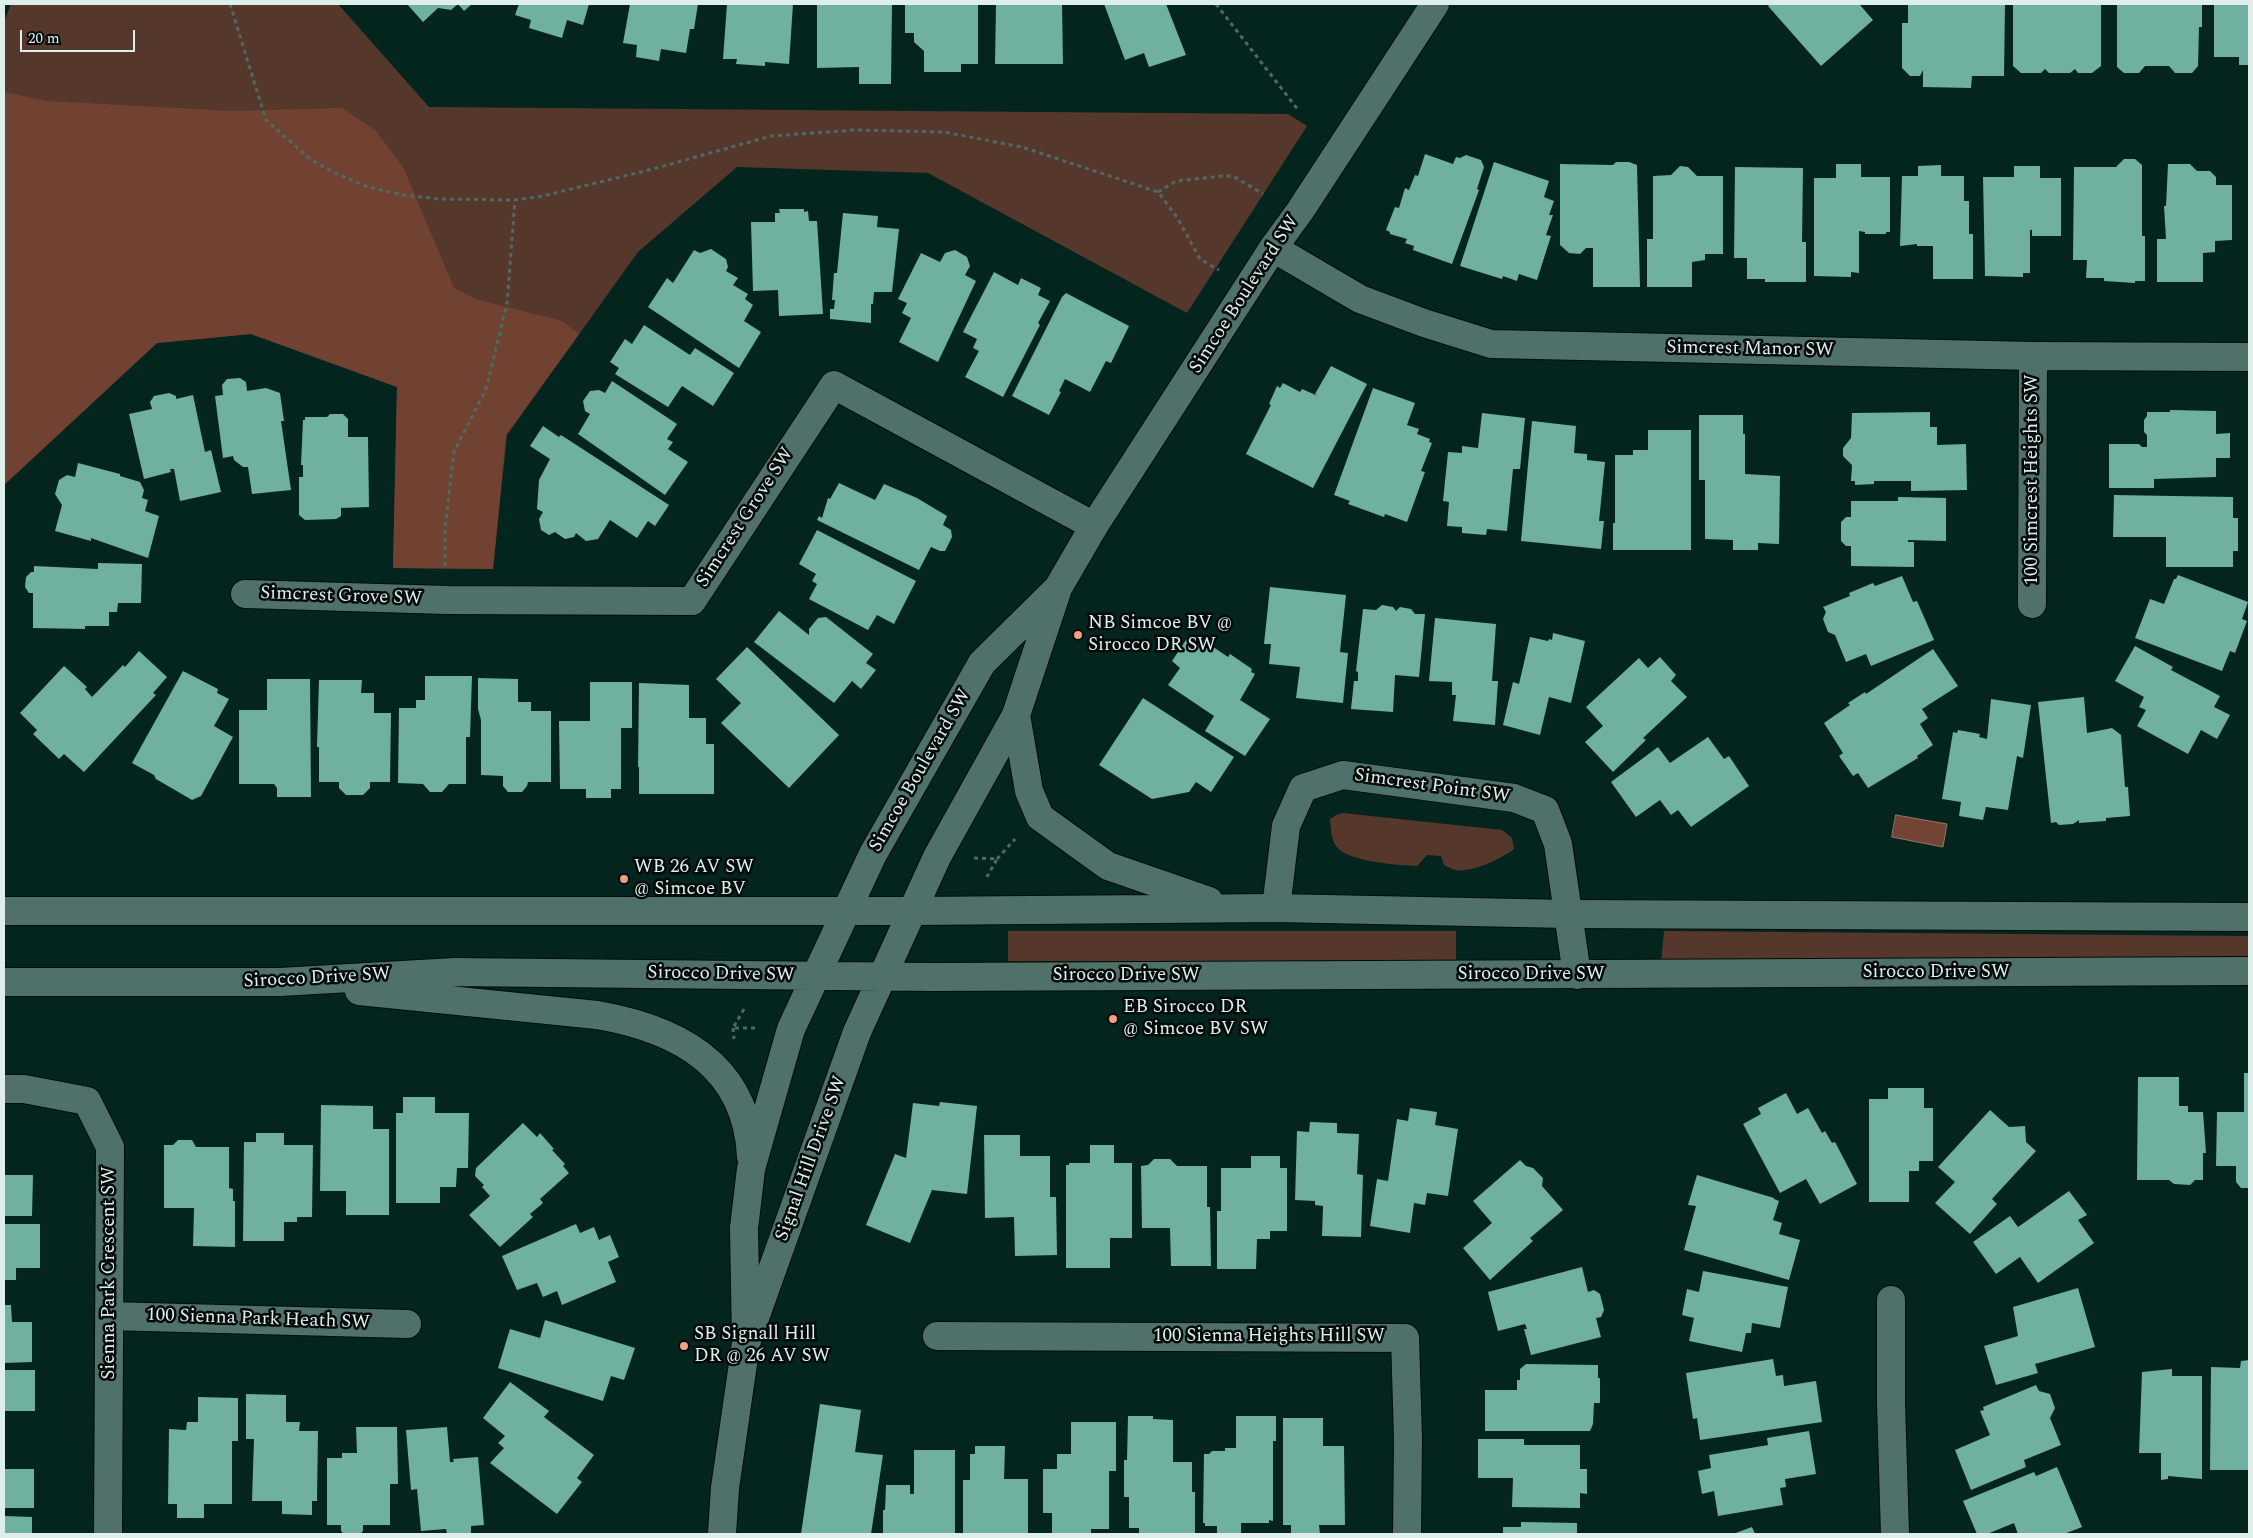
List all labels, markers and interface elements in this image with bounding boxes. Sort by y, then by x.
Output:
scale bar [22,20,138,52]
text: 20 m [28,27,60,50]
street label: Simcoe Boulevard SW [1185,212,1305,378]
street label: Simcrest Manor SW [1666,337,1834,363]
street label: 100 Simcrest Heights SW [2022,374,2044,586]
street label: Simcrest Grove SW [692,444,800,592]
street label: Simcrest Grove SW [260,583,422,611]
place label: NB Simcoe BV @ Sirocco DR SW [1088,613,1232,657]
marker: NB Simcoe BV @ Sirocco DR SW [1072,629,1084,641]
street label: Simcoe Boulevard SW [865,686,977,856]
street label: Simcrest Point SW [1353,765,1511,809]
place label: WB 26 AV SW @ Simcoe BV [634,857,754,901]
marker: WB 26 AV SW @ Simcoe BV [618,873,630,885]
street label: Sirocco Drive SW [647,962,795,988]
street label: Sirocco Drive SW [1862,962,2010,984]
street label: Sirocco Drive SW [243,964,391,994]
street label: Sirocco Drive SW [1457,964,1605,986]
street label: Sirocco Drive SW [1052,965,1200,987]
place label: EB Sirocco DR @ Simcoe BV SW [1123,997,1268,1041]
marker: EB Sirocco DR @ Simcoe BV SW [1107,1013,1119,1025]
street label: Signal Hill Drive SW [772,1073,852,1245]
street label: Sienna Park Crescent SW [99,1166,121,1380]
street label: 100 Sienna Park Heath SW [146,1305,370,1335]
place label: SB Signall Hill DR @ 26 AV SW [694,1324,830,1368]
street label: 100 Sienna Heights Hill SW [1153,1326,1385,1348]
marker: SB Signall Hill DR @ 26 AV SW [678,1340,690,1352]

